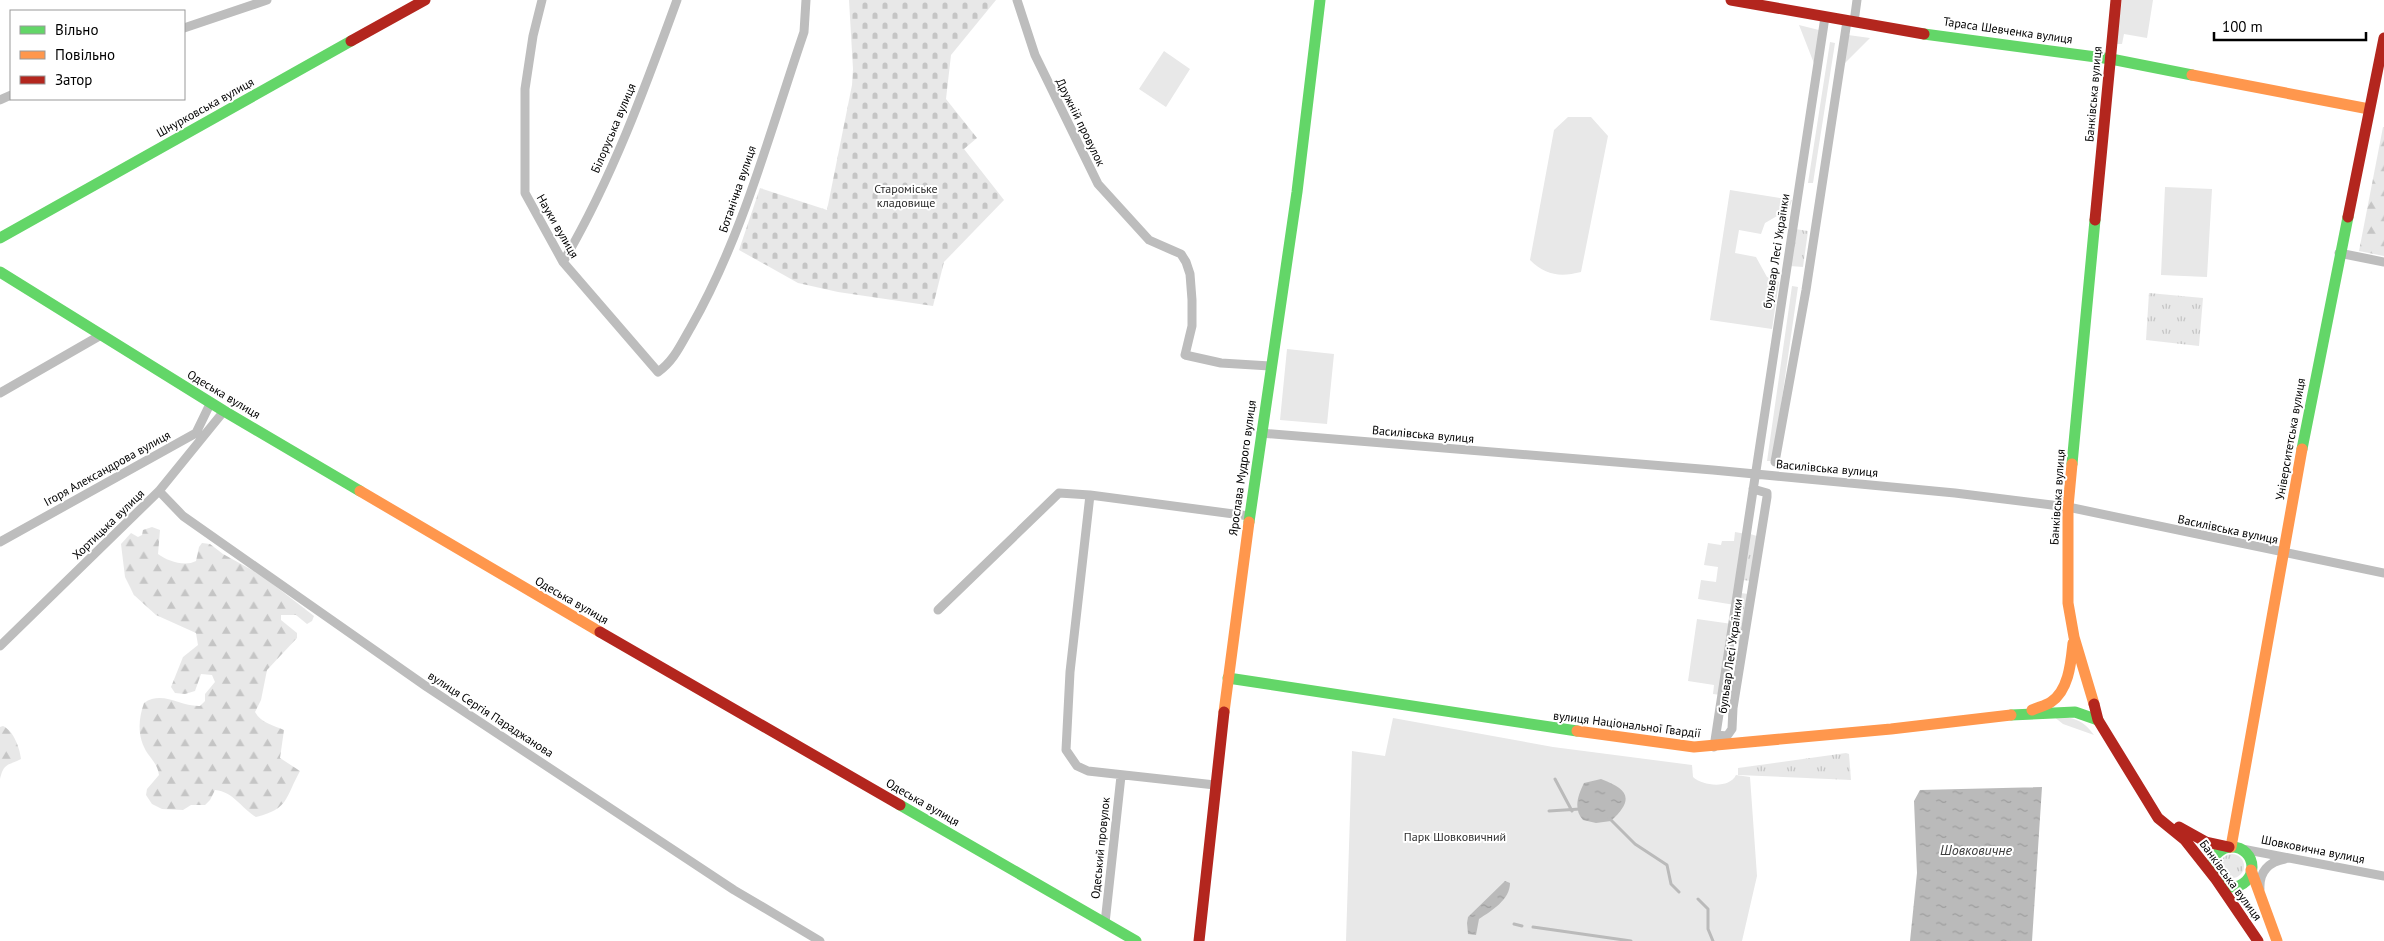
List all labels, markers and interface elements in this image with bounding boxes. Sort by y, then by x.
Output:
legend [10,10,185,100]
scale bar [2214,10,2366,42]
street label: Тараса Шевченка вулиця [1942,13,2074,47]
text: 100 m [2222,17,2263,36]
text: Вільно [55,20,98,39]
text: Повільно [55,45,115,64]
street label: Банківська вулиця [2081,45,2105,143]
text: Затор [55,70,92,89]
street label: Шнурковська вулиця [154,74,256,140]
street label: Дружній провулок [1053,75,1109,169]
street label: Білоруська вулиця [587,81,639,175]
street label: Ботанічна вулиця [715,144,759,234]
park label: Староміське кладовище [874,181,938,210]
street label: Науки вулиця [534,191,582,261]
street label: бульвар Лесі Українки [1760,193,1792,309]
street label: Одеська вулиця [185,366,263,422]
street label: Університетська вулиця [2272,377,2308,501]
street label: Ярослава Мудрого вулиця [1225,399,1259,537]
street label: Василівська вулиця [1371,422,1475,446]
street label: Ігоря Александрова вулиця [41,427,173,509]
street label: Банківська вулиця [2046,449,2068,545]
street label: Василівська вулиця [1775,456,1879,480]
street label: Хортицька вулиця [69,486,147,562]
street label: Василівська вулиця [2176,511,2280,547]
street label: Одеська вулиця [533,573,611,627]
street label: бульвар Лесі Українки [1714,597,1746,715]
street label: вулиця Сергія Параджанова [425,668,557,760]
street label: вулиця Національної Гвардії [1552,708,1702,740]
street label: Одеська вулиця [884,775,962,829]
street label: Одеський провулок [1087,796,1113,900]
park label: Парк Шовковичний [1404,829,1506,844]
street label: Шовковична вулиця [2260,832,2366,866]
street label: Банківська вулиця [2197,837,2265,923]
water label: Шовковичне [1940,841,2013,859]

